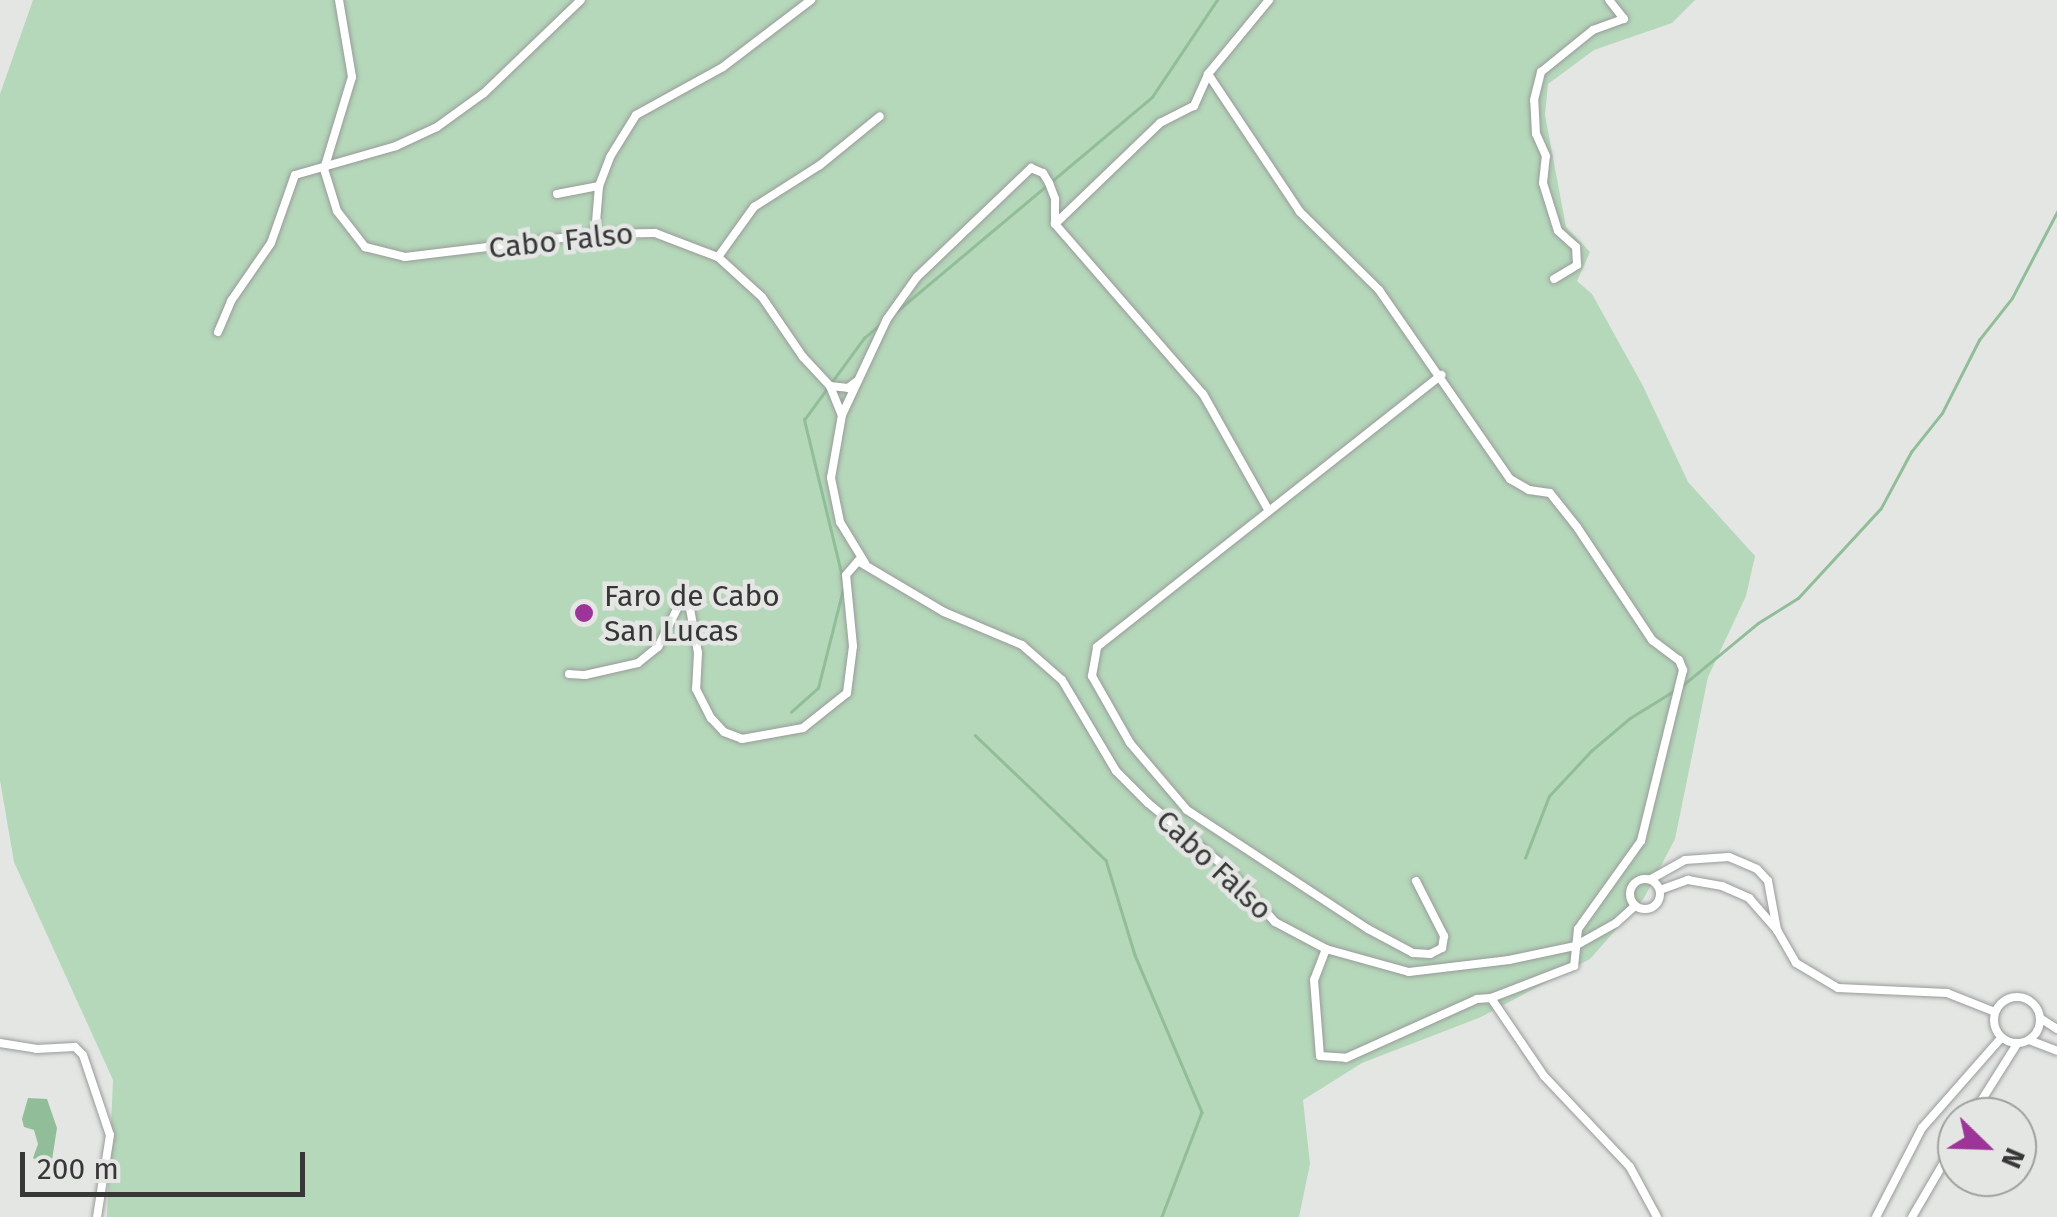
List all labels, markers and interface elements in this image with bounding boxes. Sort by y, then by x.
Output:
street label: Cabo Falso [487,216,635,266]
place label: Faro de Cabo San Lucas [604,578,780,648]
marker: Faro de Cabo San Lucas [573,602,595,624]
street label: Cabo Falso [1149,802,1279,928]
north arrow [1937,1097,2037,1197]
scale bar [25,1132,310,1194]
text: N [1994,1143,2032,1173]
text: 200 m [37,1151,119,1187]

